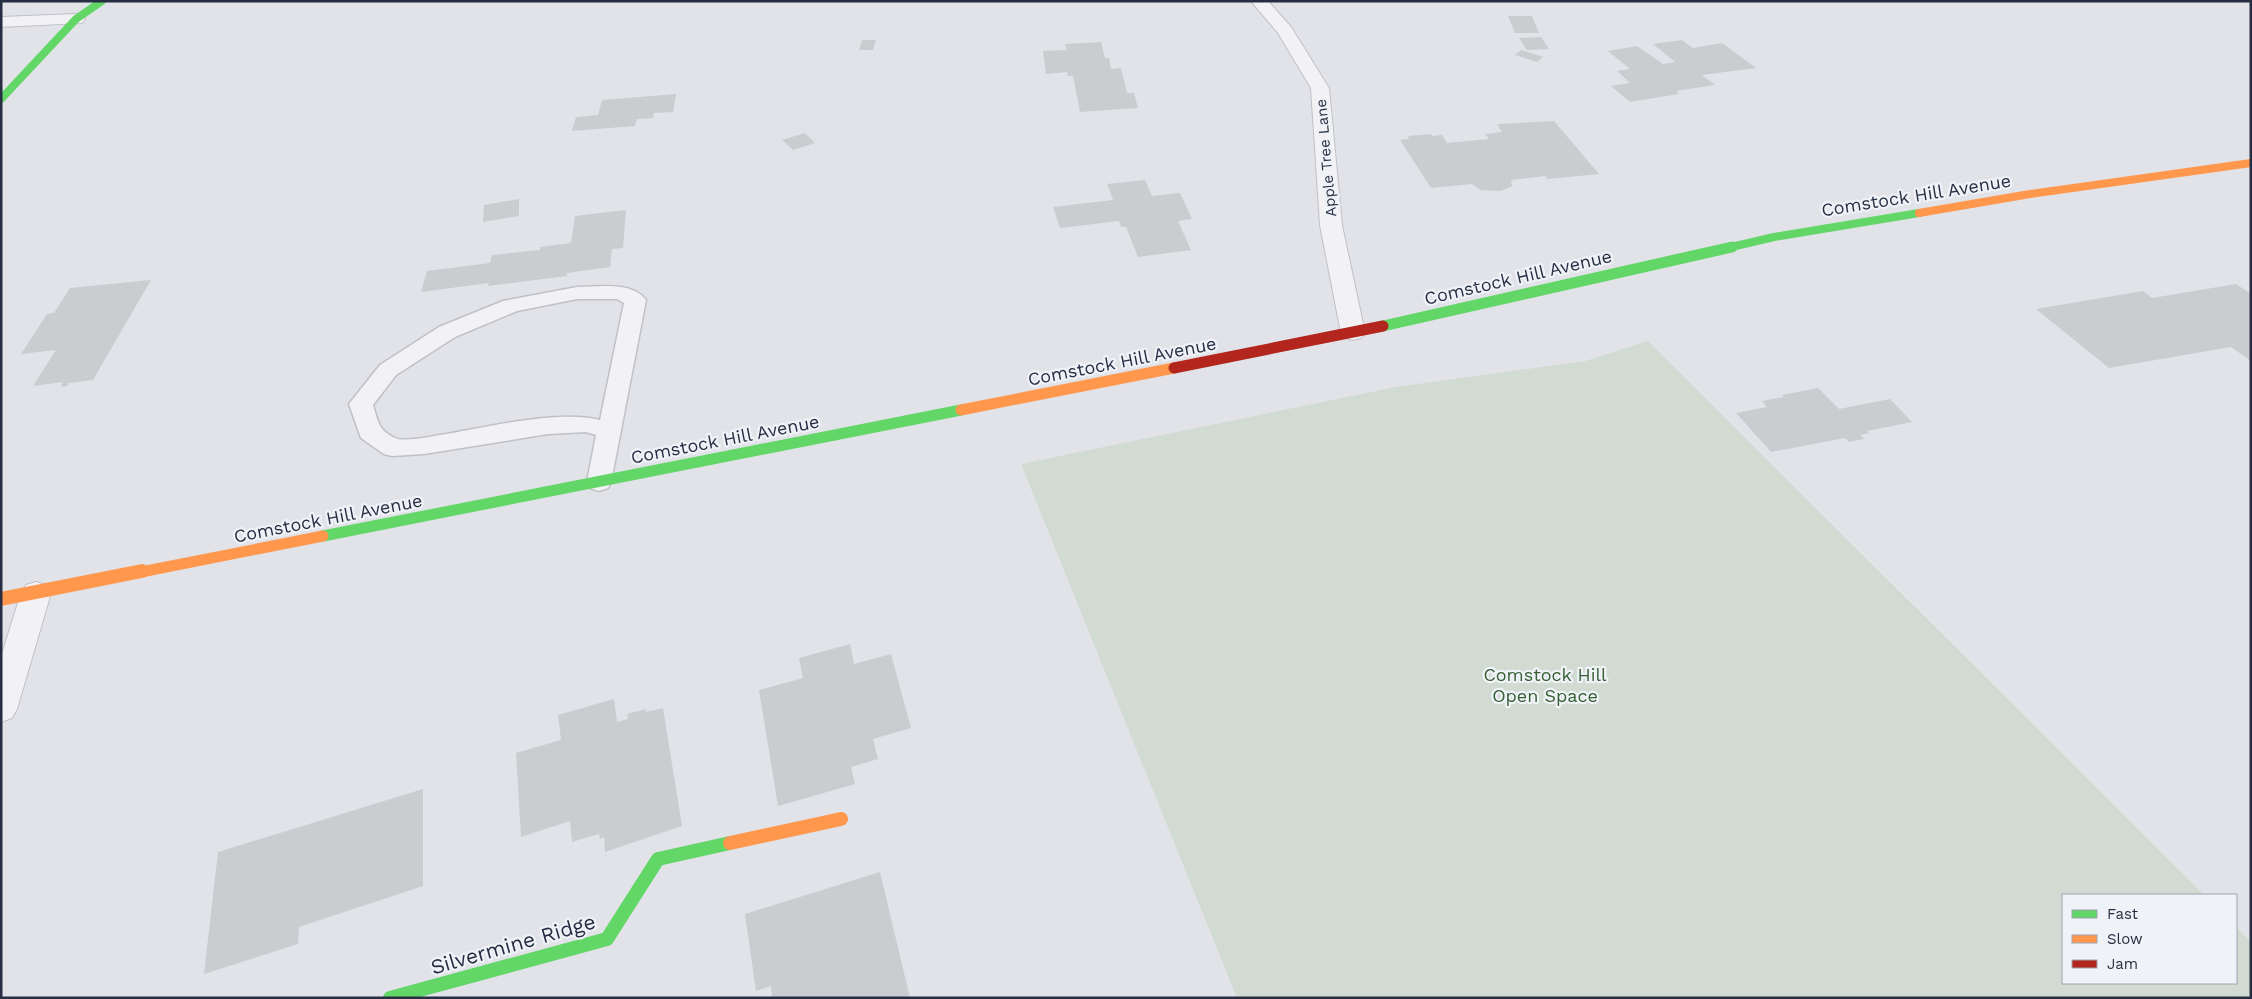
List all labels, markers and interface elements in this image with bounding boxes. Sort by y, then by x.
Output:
street label: Apple Tree Lane [1312,98,1340,218]
street label: Comstock Hill Avenue [1820,170,2012,220]
street label: Comstock Hill Avenue [1422,245,1614,309]
street label: Comstock Hill Avenue [1026,332,1218,390]
street label: Comstock Hill Avenue [629,410,821,468]
street label: Comstock Hill Avenue [232,489,424,547]
park label: Comstock Hill Open Space [1483,664,1607,706]
legend [2062,894,2237,984]
text: Fast [2107,905,2139,923]
street label: Silvermine Ridge [428,909,598,979]
text: Slow [2107,930,2143,948]
text: Jam [2107,955,2138,973]

